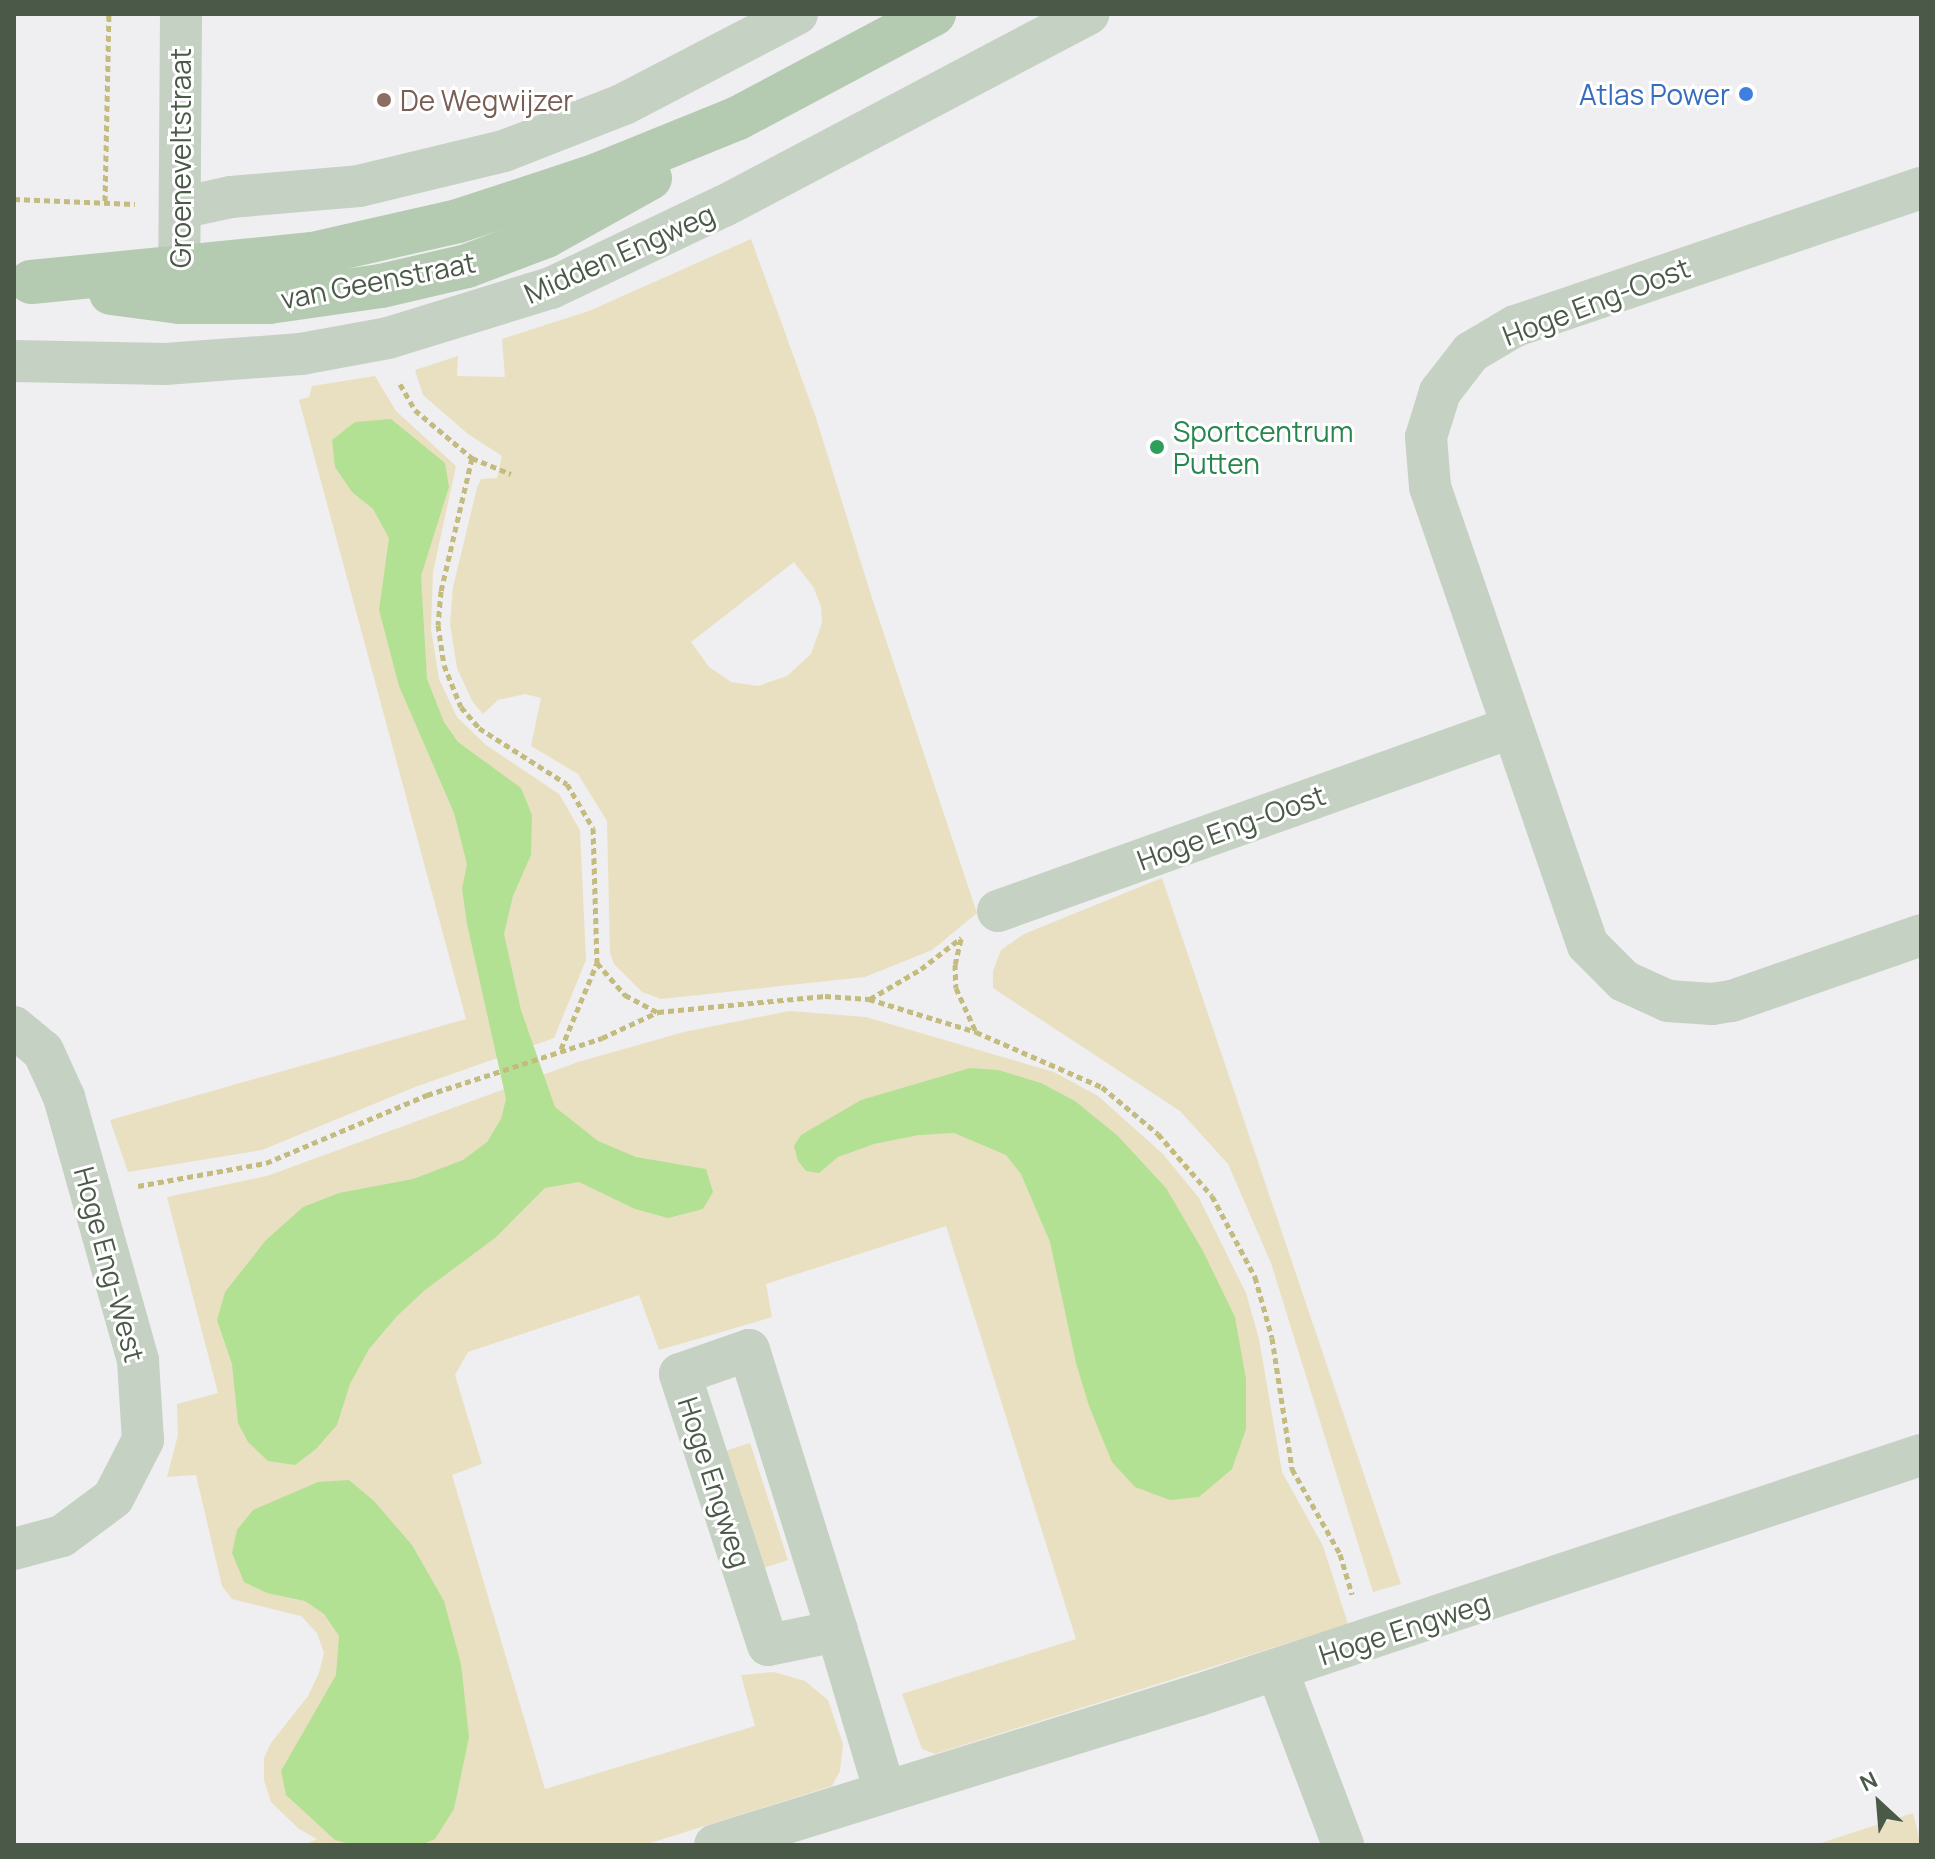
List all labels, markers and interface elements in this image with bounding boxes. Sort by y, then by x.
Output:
street label: Groeneveltstraat [163,48,197,268]
place label: Atlas Power [1579,77,1730,111]
place label: De Wegwijzer [400,83,573,117]
marker: Atlas Power [1737,85,1755,103]
marker: De Wegwijzer [375,91,393,109]
street label: Midden Engweg [519,196,719,310]
street label: van Geenstraat [278,245,478,315]
street label: Hoge Eng-Oost [1498,250,1694,352]
place label: Sportcentrum Putten [1173,414,1353,480]
marker: Sportcentrum Putten [1148,438,1166,456]
street label: Hoge Eng-Oost [1132,777,1330,877]
street label: Hoge Eng-West [68,1163,152,1365]
street label: Hoge Engweg [672,1392,758,1572]
street label: Hoge Engweg [1314,1585,1494,1671]
north arrow [1839,1763,1919,1843]
text: N [1855,1764,1882,1798]

